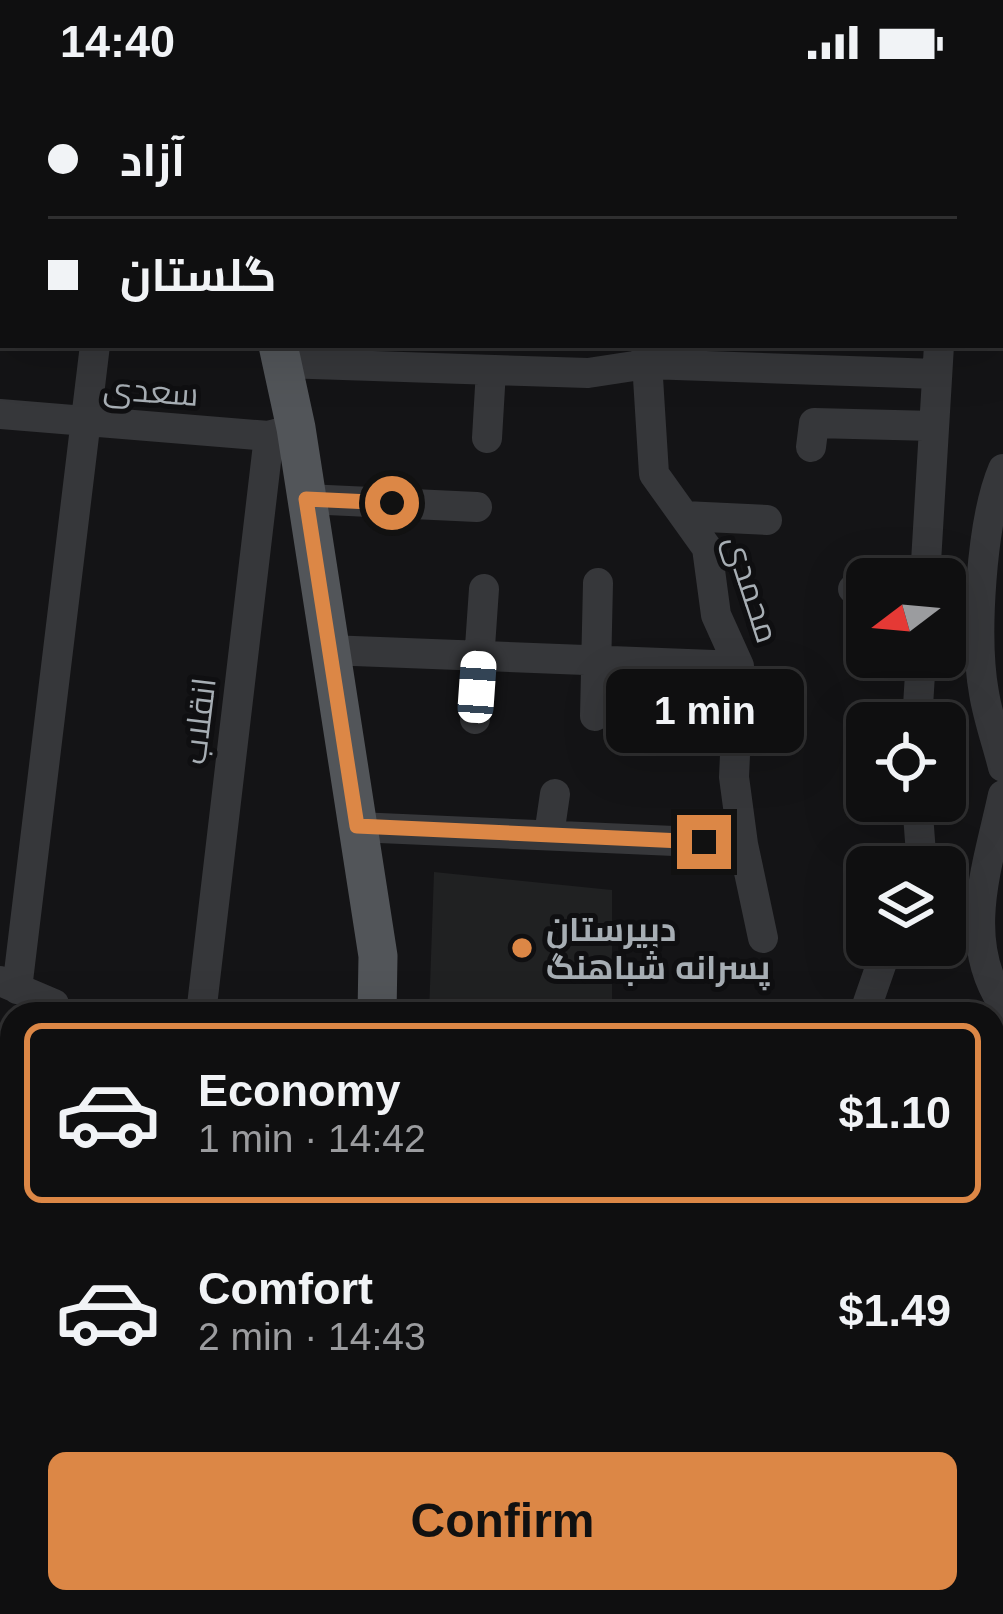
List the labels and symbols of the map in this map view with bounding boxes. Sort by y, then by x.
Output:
street label: سعدی [102,369,200,414]
route start [365,476,419,530]
street label: محمدی [716,531,787,648]
north arrow [846,558,966,678]
car [457,650,497,724]
callout: 1 min [605,668,803,752]
street label: انقلاب [175,676,223,766]
route end [677,815,731,869]
place label: دبیرستان پسرانه شباهنگ [546,911,770,991]
marker: دبیرستان پسرانه شباهنگ [509,935,535,961]

